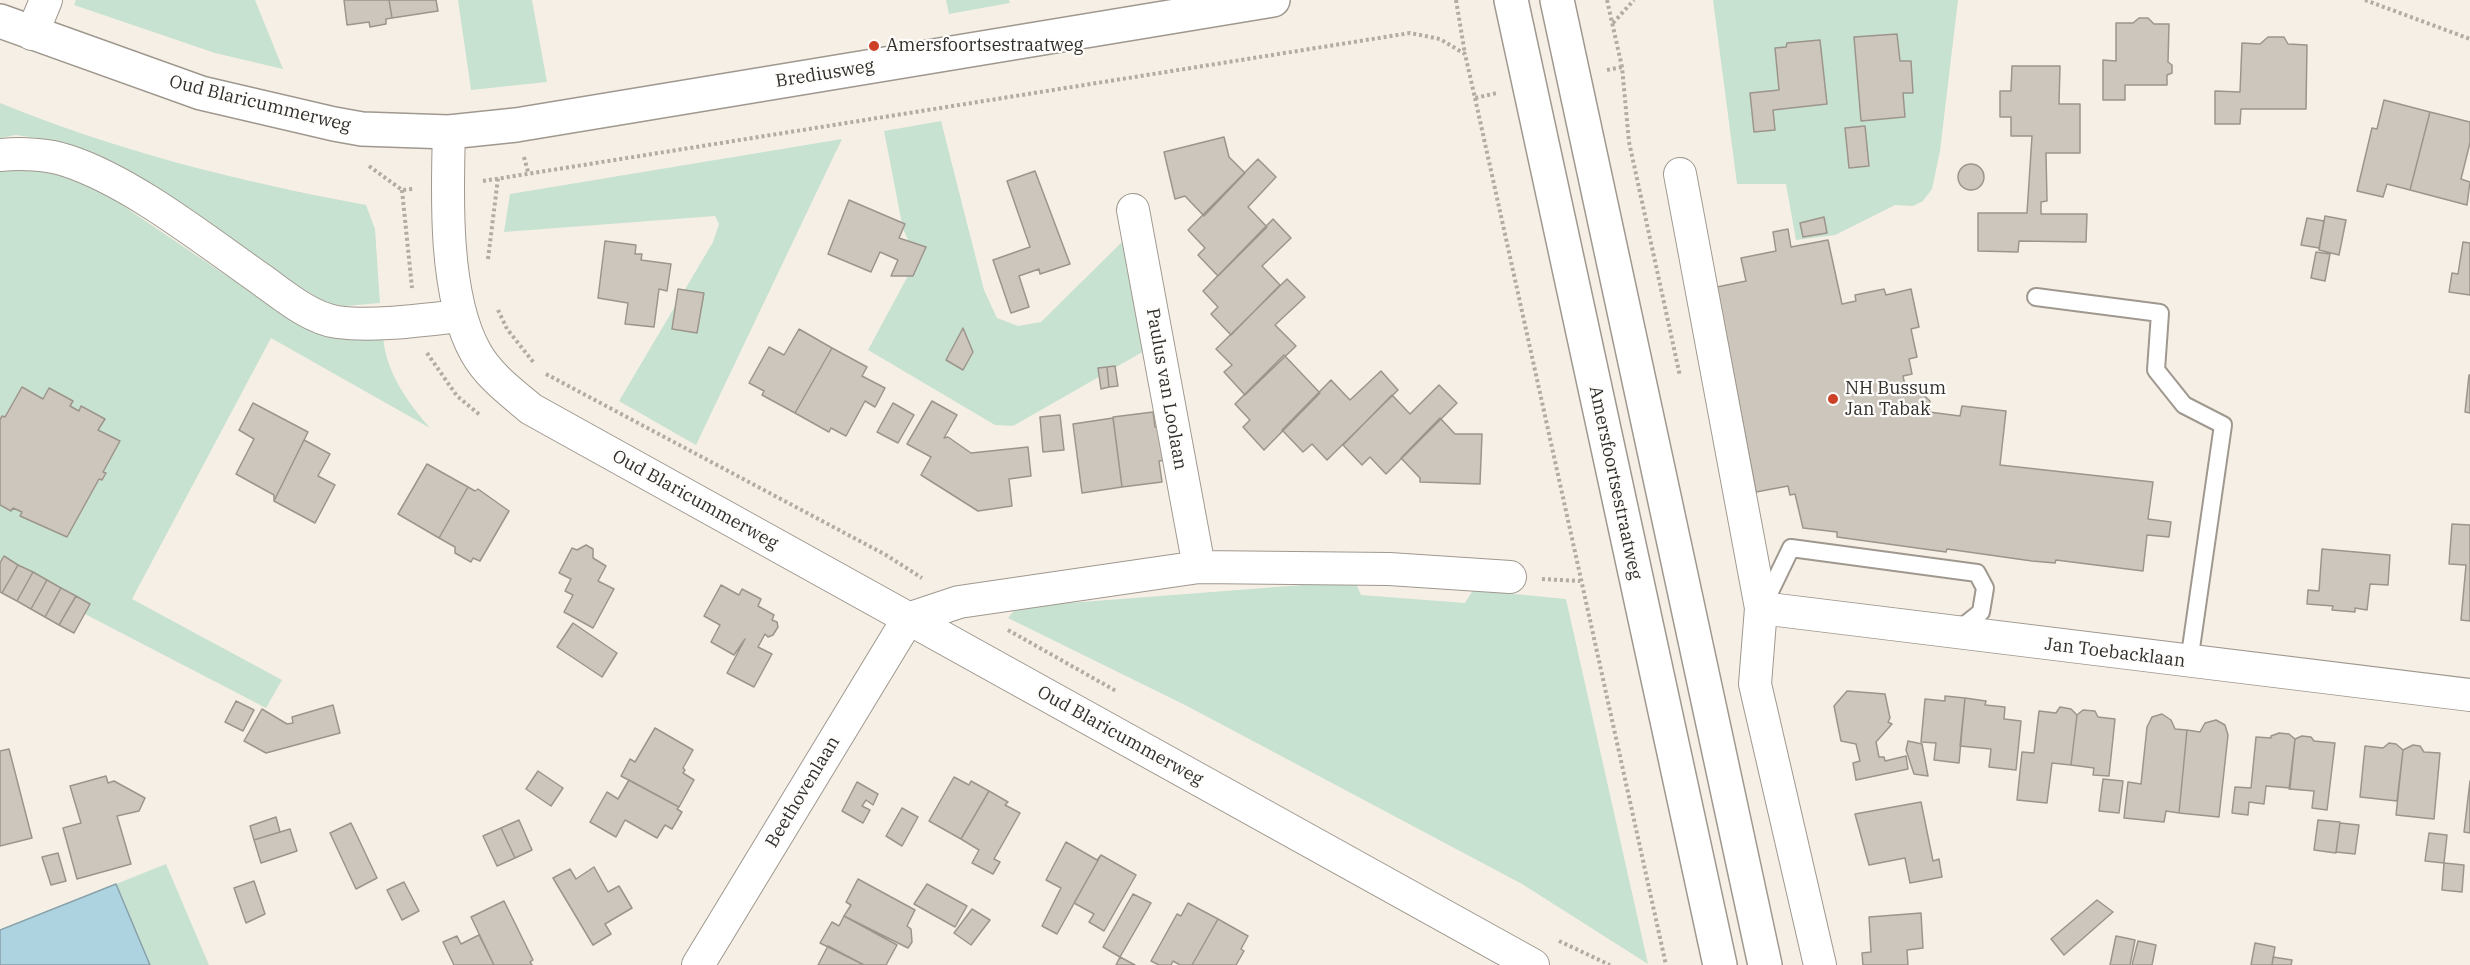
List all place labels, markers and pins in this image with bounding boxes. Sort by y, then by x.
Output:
place label: Amersfoortsestraatweg [886,35,1083,57]
marker: Amersfoortsestraatweg [867,39,881,53]
place label: NH Bussum Jan Tabak [1845,378,1946,420]
marker: NH Bussum Jan Tabak [1826,392,1840,406]

